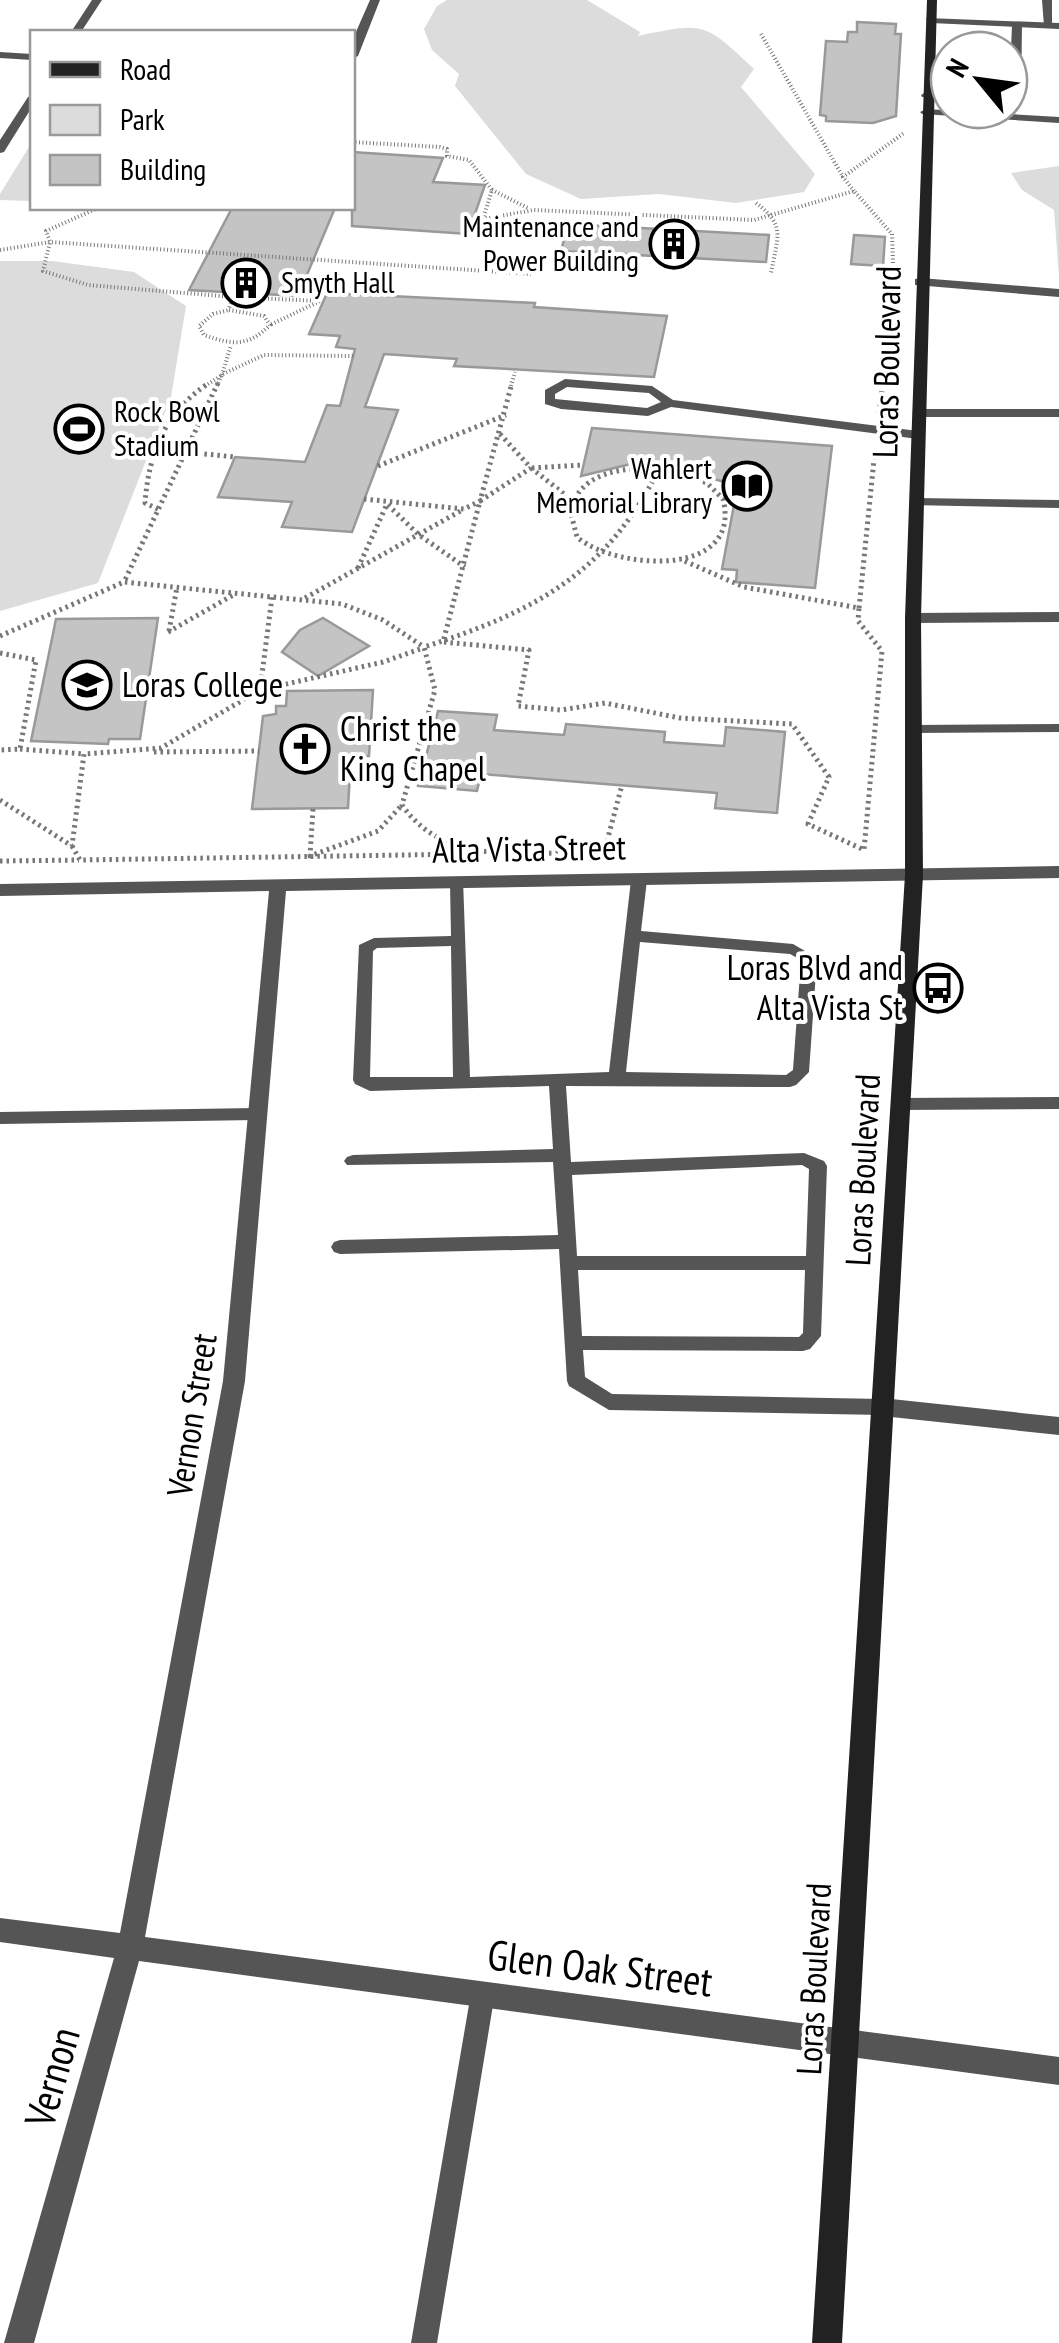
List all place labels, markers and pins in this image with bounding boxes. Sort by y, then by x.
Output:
place label: Maintenance and Power Building [462,206,639,279]
building icon: Maintenance and Power Building [648,218,700,270]
building icon: Smyth Hall [220,257,272,309]
place label: Smyth Hall [281,262,395,301]
place label: Rock Bowl Stadium [114,391,220,464]
sports icon: Rock Bowl Stadium [53,403,105,455]
place label: Wahlert Memorial Library [536,448,713,521]
library icon: Wahlert Memorial Library [721,460,773,512]
school or university icon: Loras College [61,659,113,711]
place label: Loras College [122,661,283,707]
place label: Christ the King Chapel [340,705,486,791]
church icon: Christ the King Chapel [279,723,331,775]
place label: Loras Blvd and Alta Vista St [727,944,903,1030]
bus stop icon: Loras Blvd and Alta Vista St [912,962,964,1014]

